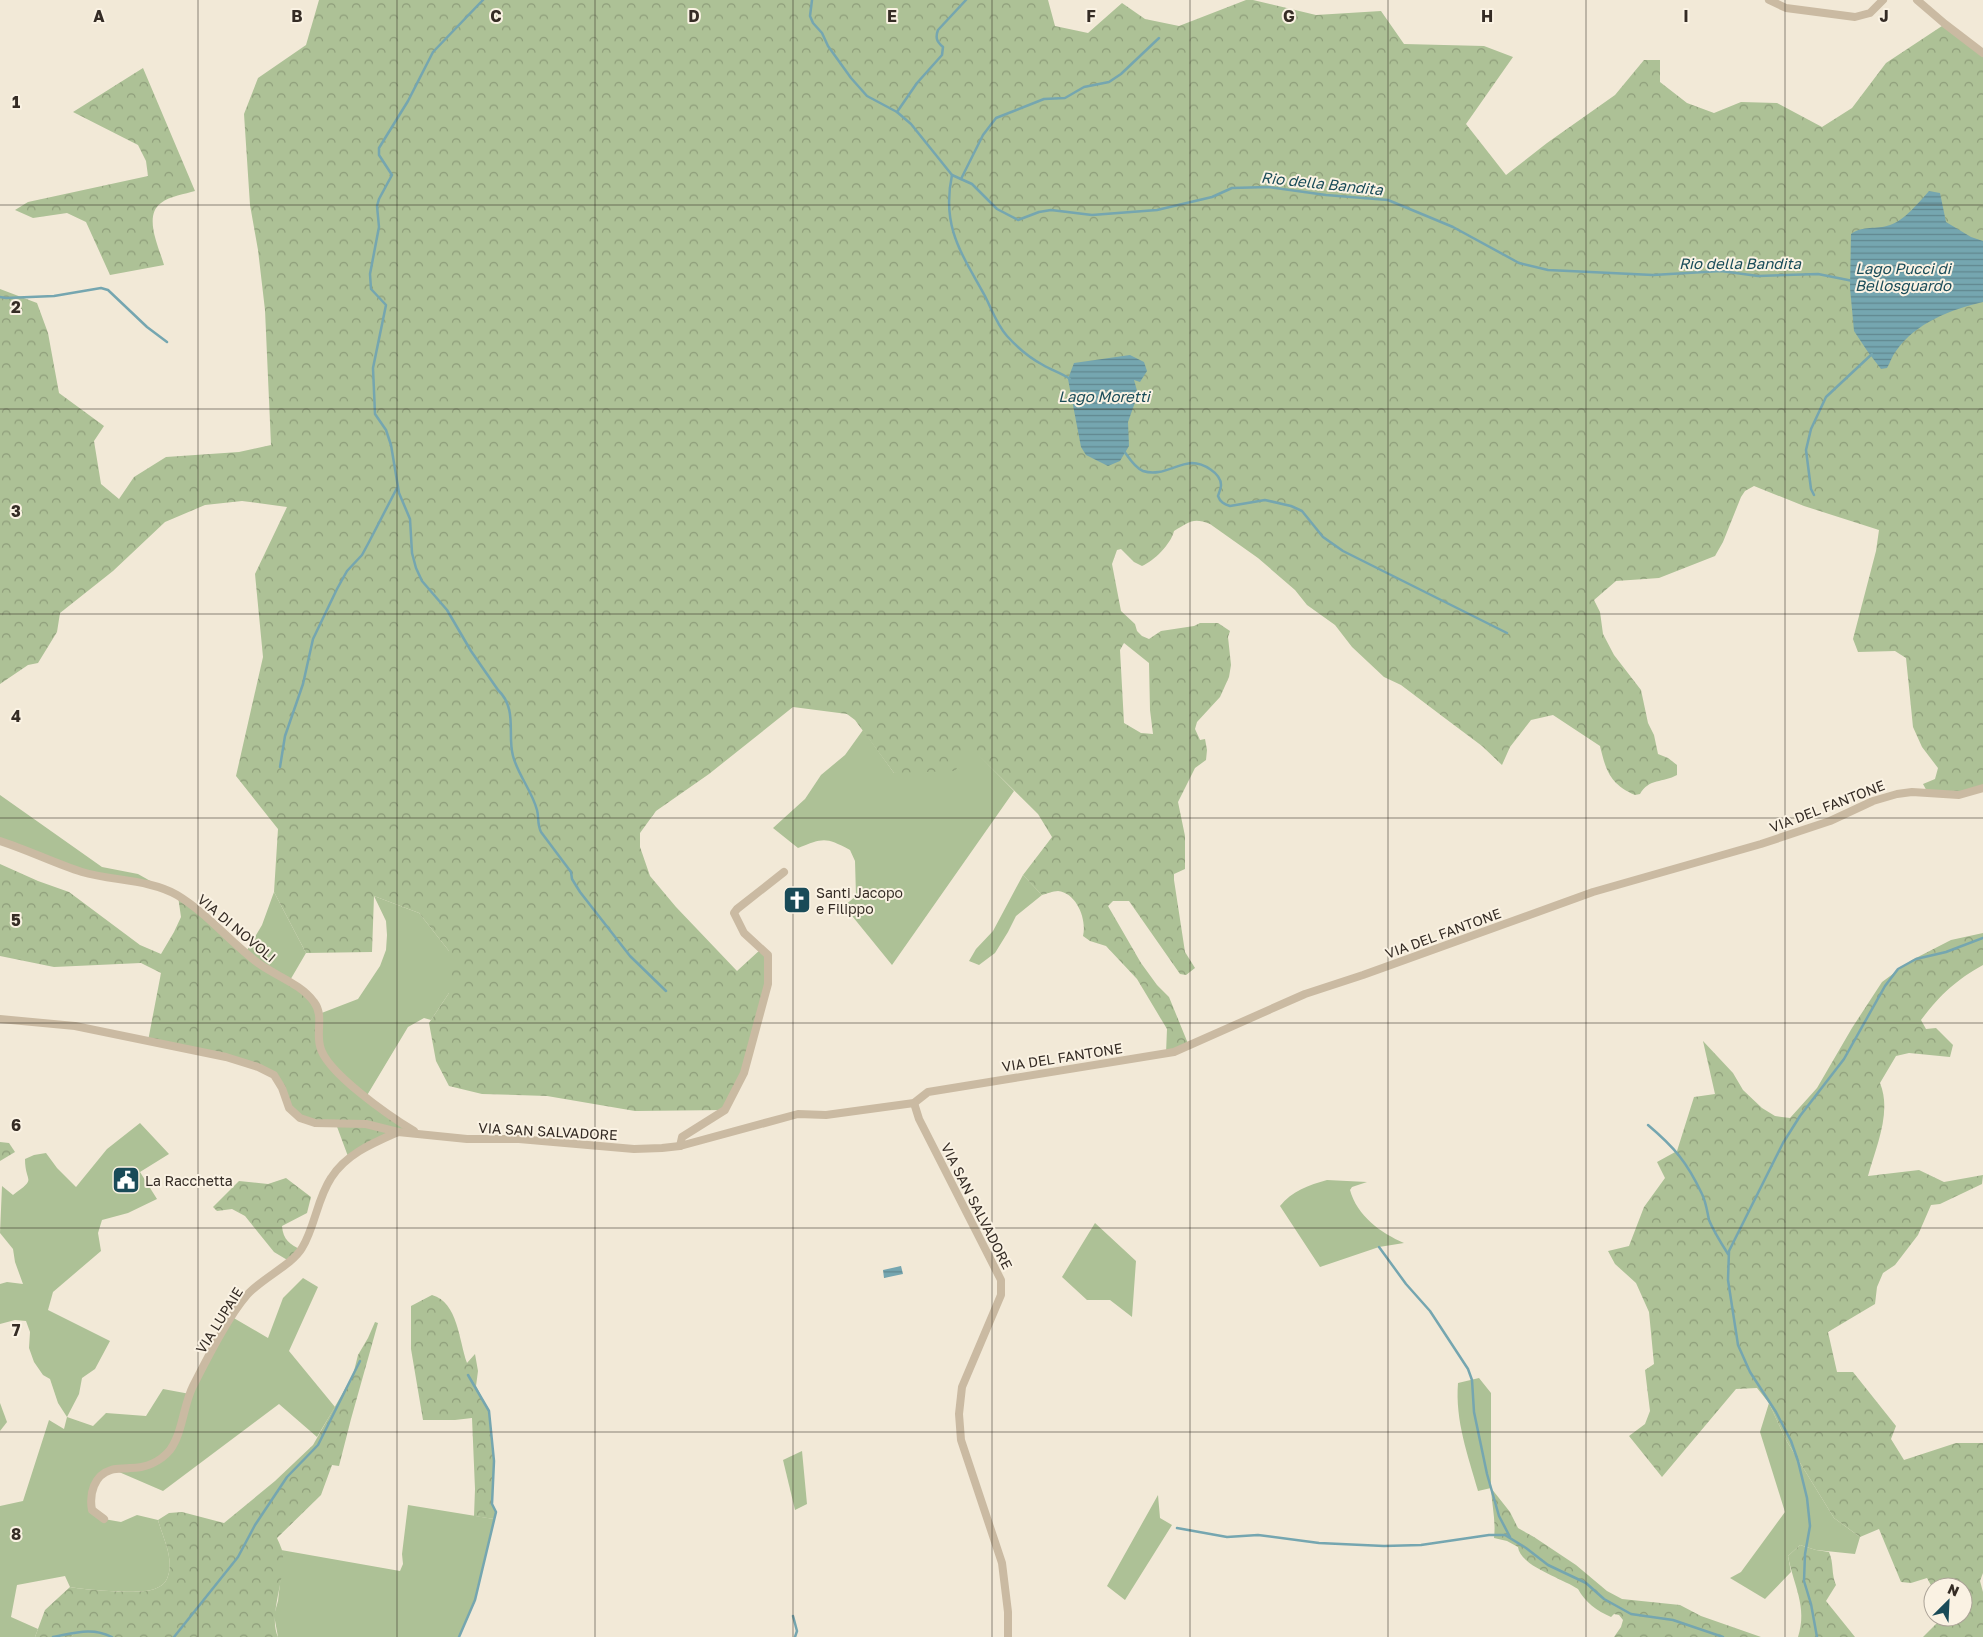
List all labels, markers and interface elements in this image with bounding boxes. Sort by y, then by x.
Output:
text: A [93,6,105,26]
text: B [291,6,303,26]
text: C [490,6,502,26]
text: D [688,6,700,26]
text: E [887,6,897,26]
text: F [1086,6,1096,26]
text: G [1283,6,1295,26]
text: H [1481,6,1493,26]
text: I [1683,6,1689,26]
text: J [1879,6,1889,26]
text: 1 [12,92,20,112]
water label: Rio della Bandita [1260,168,1384,198]
water label: Rio della Bandita [1679,254,1802,272]
water label: Lago Pucci di Bellosguardo [1855,259,1953,295]
text: 2 [11,297,21,317]
water label: Lago Moretti [1058,387,1152,406]
text: 3 [11,501,21,521]
text: 4 [11,706,21,726]
street label: VIA DEL FANTONE [1767,776,1887,836]
place label: Santi Jacopo e Filippo [816,884,903,917]
church icon: Santi Jacopo e Filippo [782,885,812,915]
street label: VIA DI NOVOLI [194,890,280,966]
street label: VIA DEL FANTONE [1383,904,1503,962]
text: 5 [11,910,21,930]
street label: VIA DEL FANTONE [1000,1039,1124,1075]
text: 6 [11,1115,21,1135]
street label: VIA SAN SALVADORE [478,1119,618,1143]
street label: VIA SAN SALVADORE [938,1140,1016,1272]
public building icon: La Racchetta [111,1165,141,1195]
place label: La Racchetta [145,1172,233,1189]
street label: VIA LUPAIE [192,1284,246,1356]
text: 7 [12,1320,21,1340]
text: 8 [11,1524,21,1544]
north arrow [1923,1577,1973,1627]
text: N [1945,1580,1962,1600]

